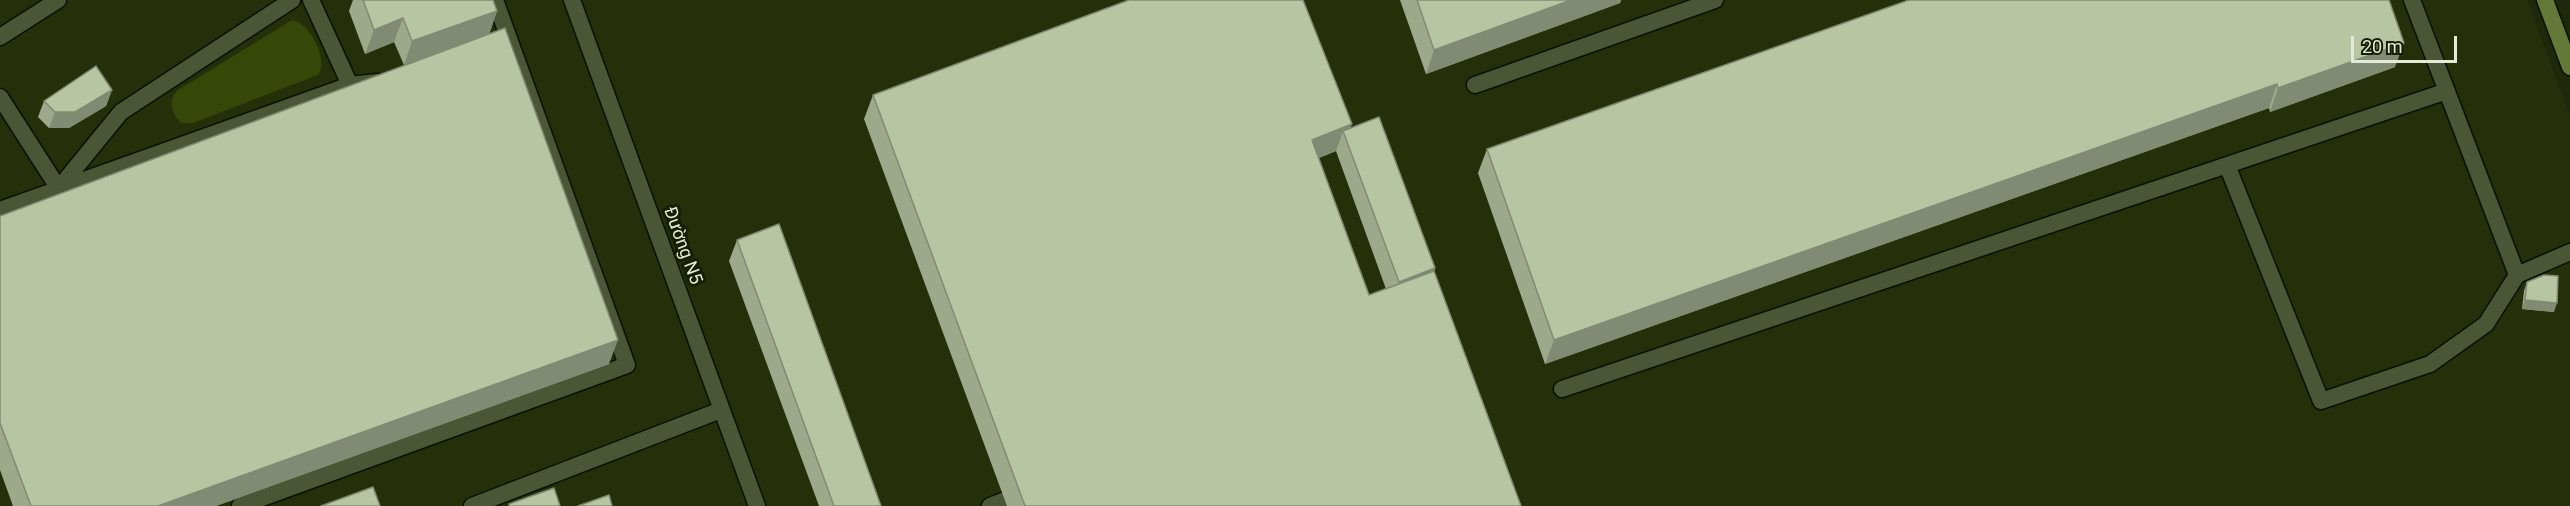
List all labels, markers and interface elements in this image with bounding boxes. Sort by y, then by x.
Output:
scale bar [2354,24,2460,62]
text: 20 m [2362,36,2402,57]
street label: Đường N5 [658,204,706,288]

